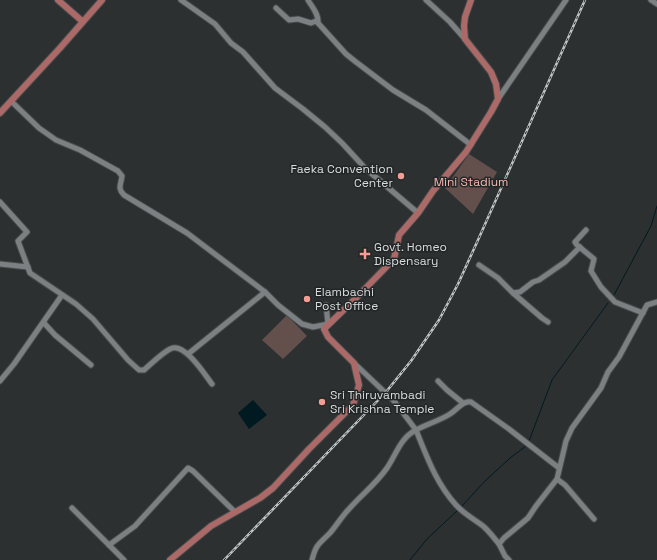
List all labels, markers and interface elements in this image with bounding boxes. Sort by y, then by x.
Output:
place label: Faeka Convention Center [290,161,393,191]
marker: Faeka Convention Center [396,171,406,181]
park label: Mini Stadium [434,174,508,190]
place label: Govt. Homeo Dispensary [374,239,447,269]
marker: Govt. Homeo Dispensary [359,248,371,260]
place label: Elambachi Post Office [315,284,378,314]
marker: Elambachi Post Office [302,294,312,304]
place label: Sri Thiruvambadi Sri Krishna Temple [330,387,434,417]
marker: Sri Thiruvambadi Sri Krishna Temple [317,397,327,407]

